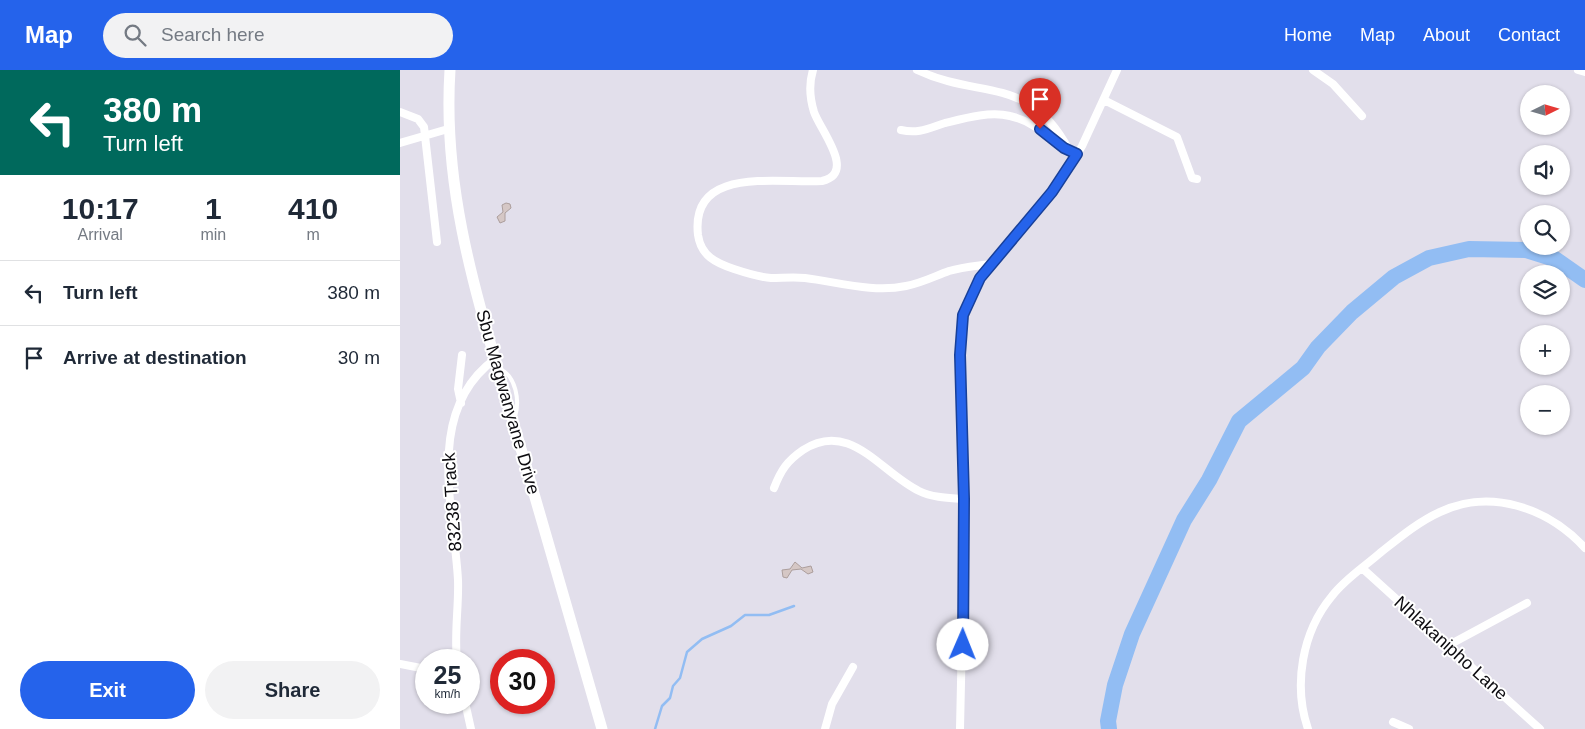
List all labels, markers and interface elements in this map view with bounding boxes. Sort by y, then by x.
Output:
search box [103,13,453,58]
text: Map [25,21,73,48]
icon: search [121,21,149,49]
text: Search here [161,24,265,45]
text: Home [1284,25,1332,45]
text: Map [1360,25,1395,45]
text: About [1423,25,1470,45]
text: Contact [1498,25,1560,45]
pin [1019,78,1061,129]
icon: arrive [1026,85,1054,113]
north arrow [1520,85,1570,135]
map controls [1520,85,1570,435]
icon: left [20,90,85,155]
text: 380 m [103,90,202,129]
text: Turn left [103,131,183,156]
button: sound [1520,145,1570,195]
text: 10:17 [62,192,139,225]
text: 1 [205,192,222,225]
text: 410 [288,192,338,225]
button: search [1520,205,1570,255]
text: Arrival [78,226,123,243]
text: min [200,226,226,243]
text: m [306,226,320,243]
button: layers [1520,265,1570,315]
icon: left [20,279,48,307]
text: Turn left [63,282,138,303]
text: 380 m [327,282,380,303]
street label: Sbu Magwanyane Drive [472,307,544,497]
button: + [1520,325,1570,375]
icon: arrive [20,344,48,372]
text: Arrive at destination [63,347,247,368]
text: 30 m [338,347,380,368]
button: − [1520,385,1570,435]
street label: 83238 Track [438,451,465,552]
street label: Nhlakanipho Lane [1390,592,1512,704]
position arrow [936,618,988,670]
speed limit sign: 30 [490,649,555,714]
button: Exit [20,661,195,719]
button: Share [205,661,380,719]
text: 25 [434,661,461,689]
text: km/h [434,687,461,701]

